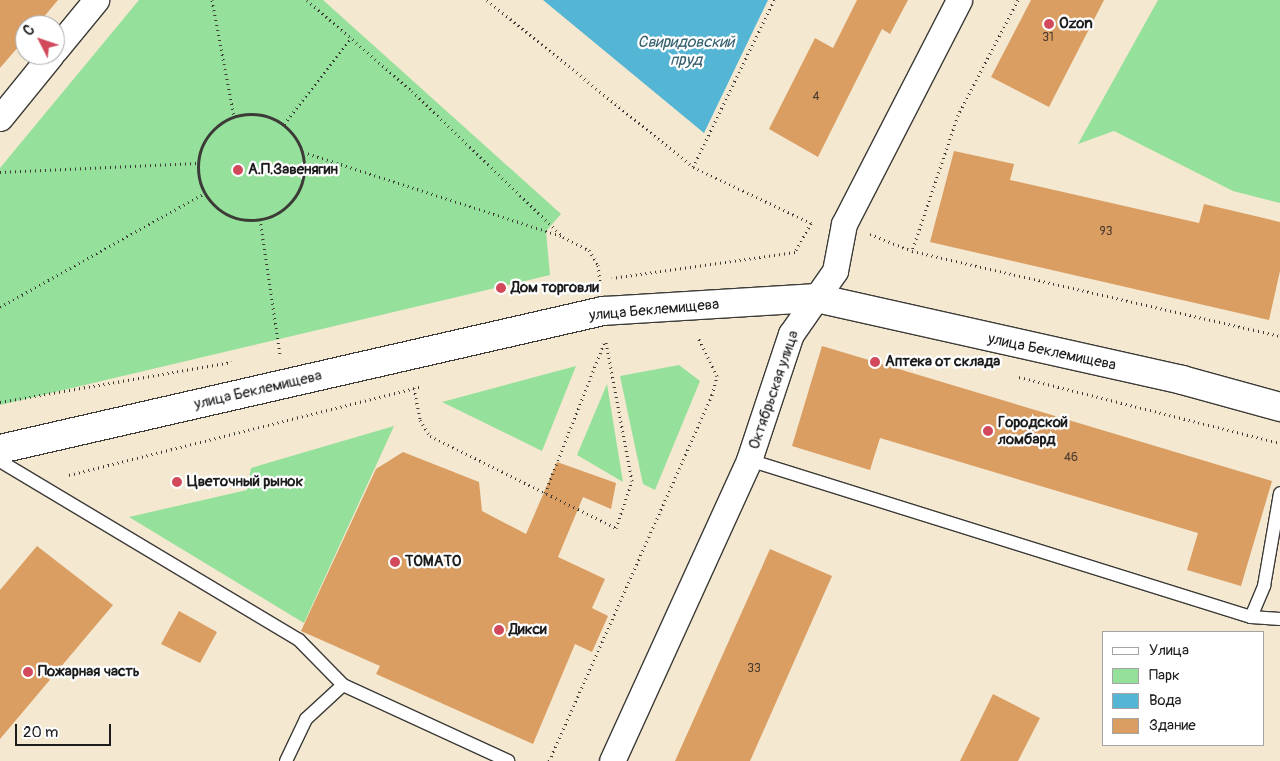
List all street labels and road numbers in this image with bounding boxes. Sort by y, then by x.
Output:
street label: улица Беклемищева [588,295,720,325]
street label: Октябрьская улица [745,328,803,452]
street label: улица Беклемищева [986,330,1118,374]
street label: улица Беклемищева [192,367,324,413]

